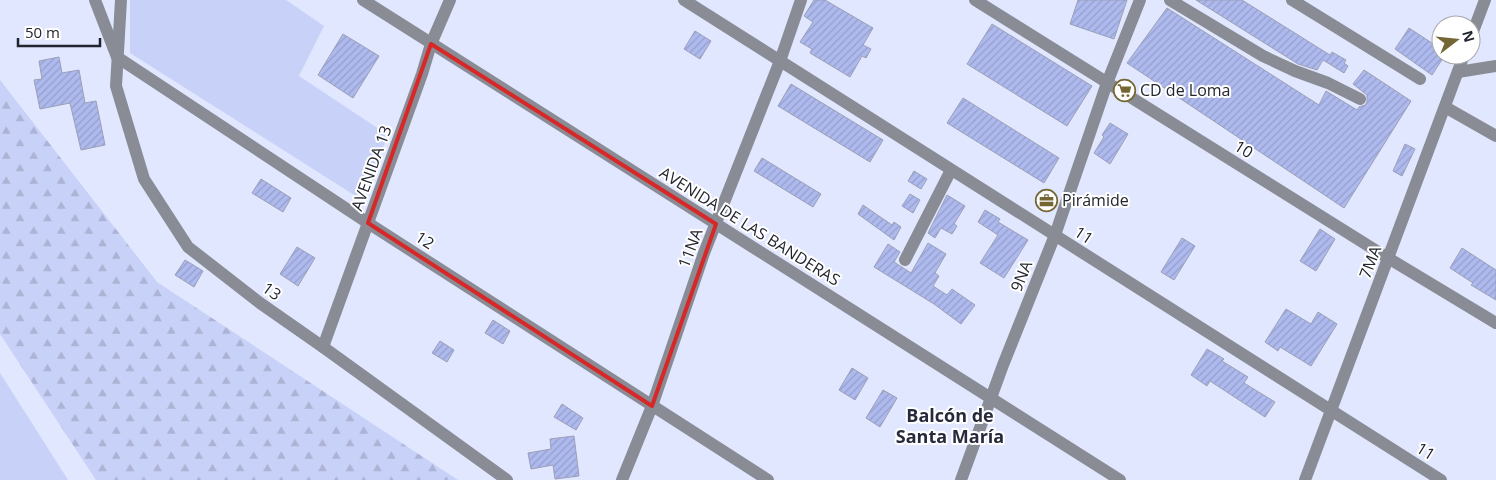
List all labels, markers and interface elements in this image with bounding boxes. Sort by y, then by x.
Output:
scale bar [18,15,100,47]
north arrow [1431,15,1481,65]
text: 50 m [25,22,60,42]
text: N [1458,28,1480,44]
supermarket icon: CD de Loma [1112,78,1136,102]
place label: CD de Loma [1140,79,1230,101]
street label: AVENIDA 13 [345,122,397,214]
street label: 10 [1230,135,1258,163]
street label: AVENIDA DE LAS BANDERAS [656,161,845,291]
office icon: Pirámide [1034,188,1058,212]
place label: Pirámide [1062,189,1129,211]
street label: 11 [1070,221,1098,249]
street label: 11NA [672,224,708,271]
street label: 12 [411,226,439,254]
street label: 7MA [1354,242,1387,282]
street label: 9NA [1005,257,1037,295]
street label: 13 [258,277,286,305]
district label: Balcón de Santa María [896,403,1004,448]
street label: 11 [1412,437,1440,465]

